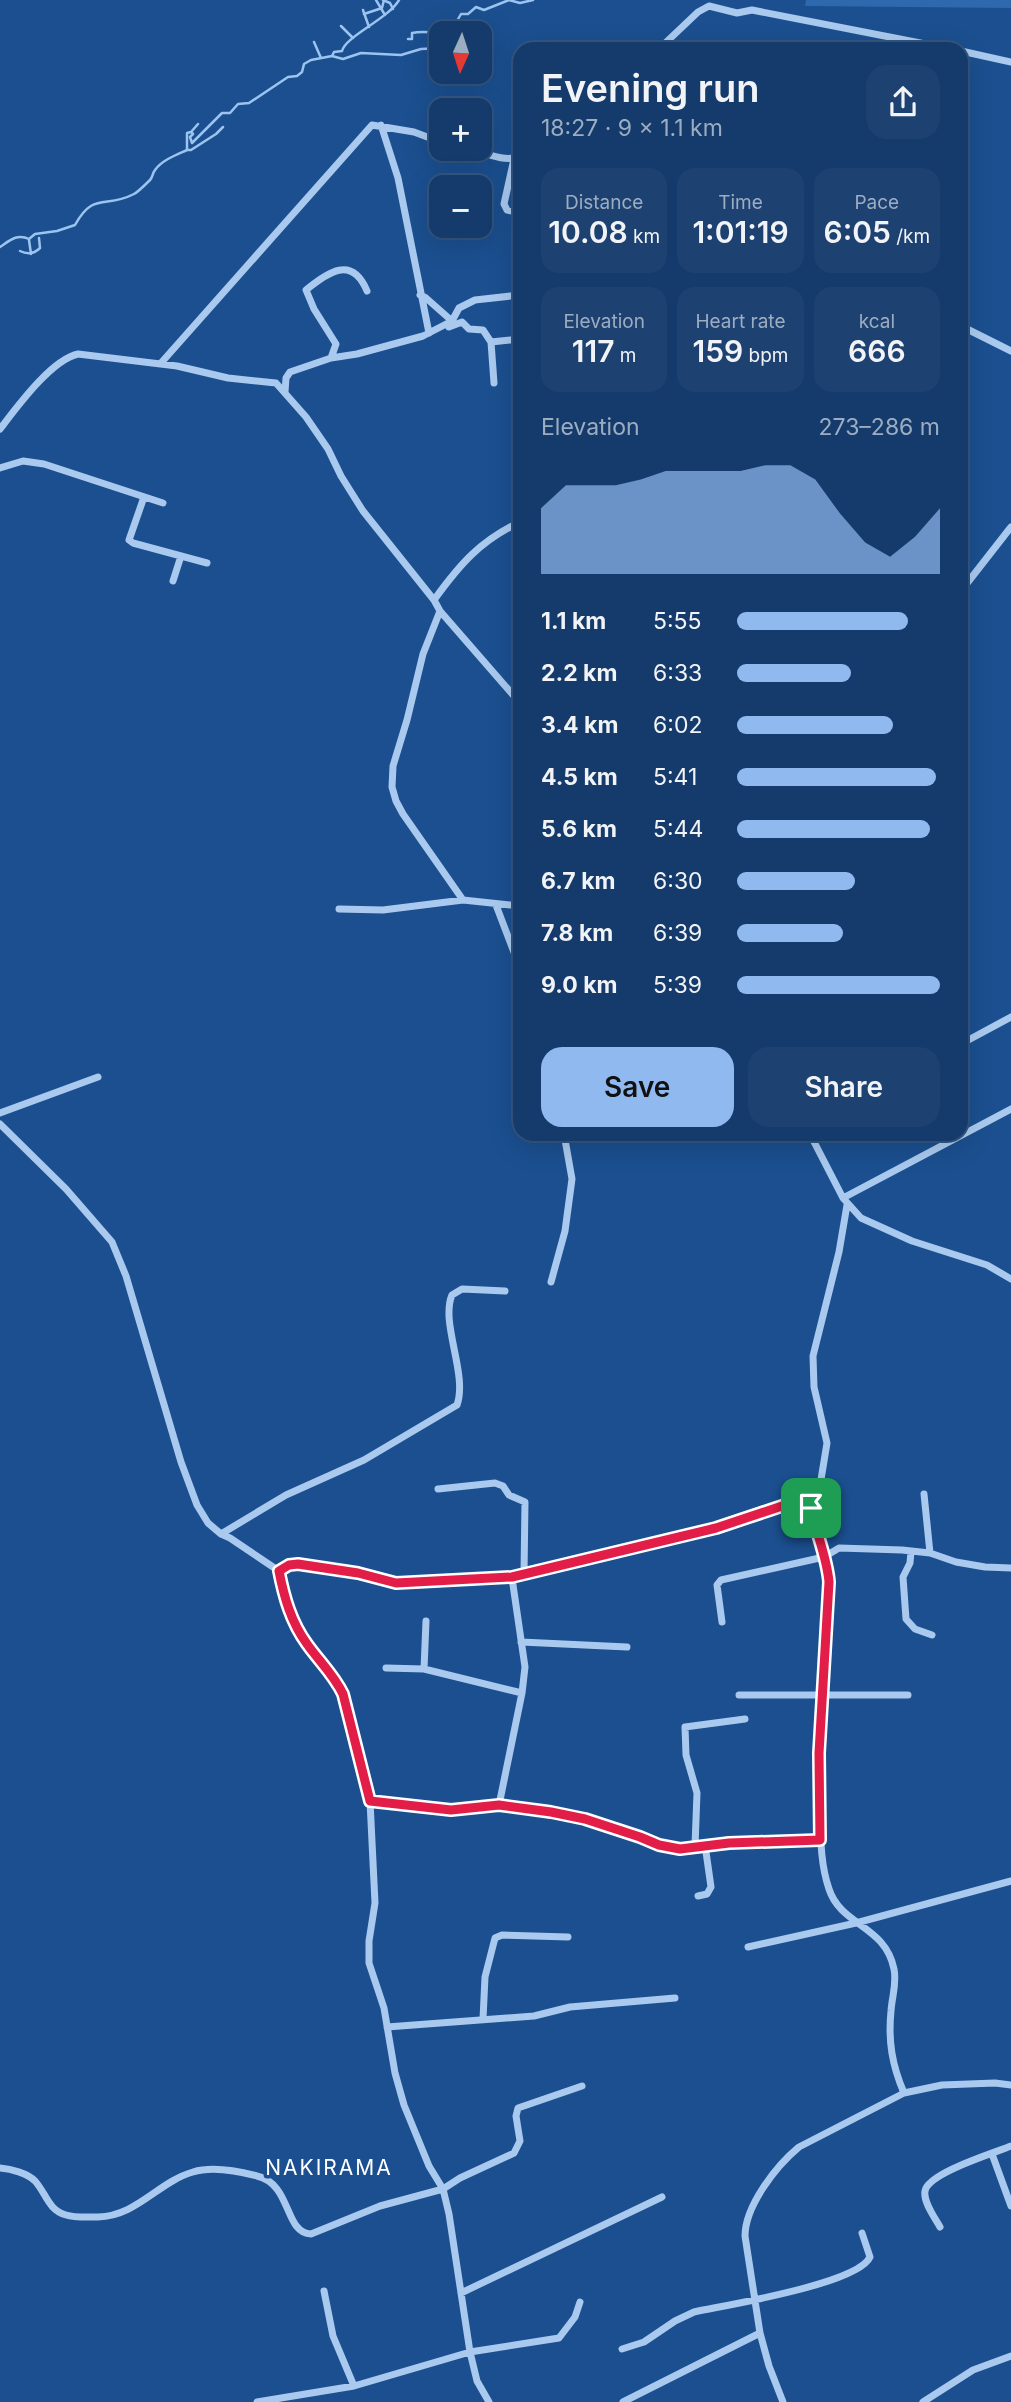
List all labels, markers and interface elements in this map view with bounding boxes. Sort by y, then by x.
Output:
north arrow [429,21,492,84]
map controls [429,21,492,238]
text: Evening run [541,65,759,111]
button: share [866,65,940,139]
button: + [429,98,492,161]
text: 18:27 · 9 × 1.1 km [541,114,723,142]
button: − [429,175,492,238]
text: Distance [565,191,643,214]
text: Time [718,191,763,214]
text: Pace [854,191,899,214]
text: 10.08 [548,214,628,250]
text: 1:01:19 [692,214,789,250]
text: 6:05 [823,214,891,250]
text: km [628,225,660,248]
text: /km [891,225,930,248]
text: Elevation [563,310,645,333]
text: Heart rate [695,310,785,333]
text: kcal [859,310,895,333]
text: 117 [572,333,614,369]
text: 159 [692,333,743,369]
text: 666 [848,333,906,369]
text: m [614,344,636,367]
text: bpm [743,344,789,367]
text: Elevation [541,413,640,441]
text: 273–286 m [818,413,940,441]
text: 1.1 km [541,607,606,635]
text: 5:55 [653,607,702,635]
text: 2.2 km [541,659,617,687]
text: 6:33 [653,659,702,687]
text: 3.4 km [541,711,618,739]
text: 6:02 [653,711,702,739]
text: 4.5 km [541,763,618,791]
text: 5:41 [653,763,697,791]
text: 5.6 km [541,815,617,843]
text: 5:44 [653,815,703,843]
text: 6.7 km [541,867,616,895]
text: 6:30 [653,867,703,895]
text: 7.8 km [541,919,613,947]
text: 6:39 [653,919,702,947]
text: 9.0 km [541,971,618,999]
text: 5:39 [653,971,702,999]
button: Save [541,1047,734,1127]
button: Share [748,1047,940,1127]
pin [781,1478,841,1538]
icon: arrive [792,1489,830,1527]
district label: NAKIRAMA [265,2155,393,2180]

